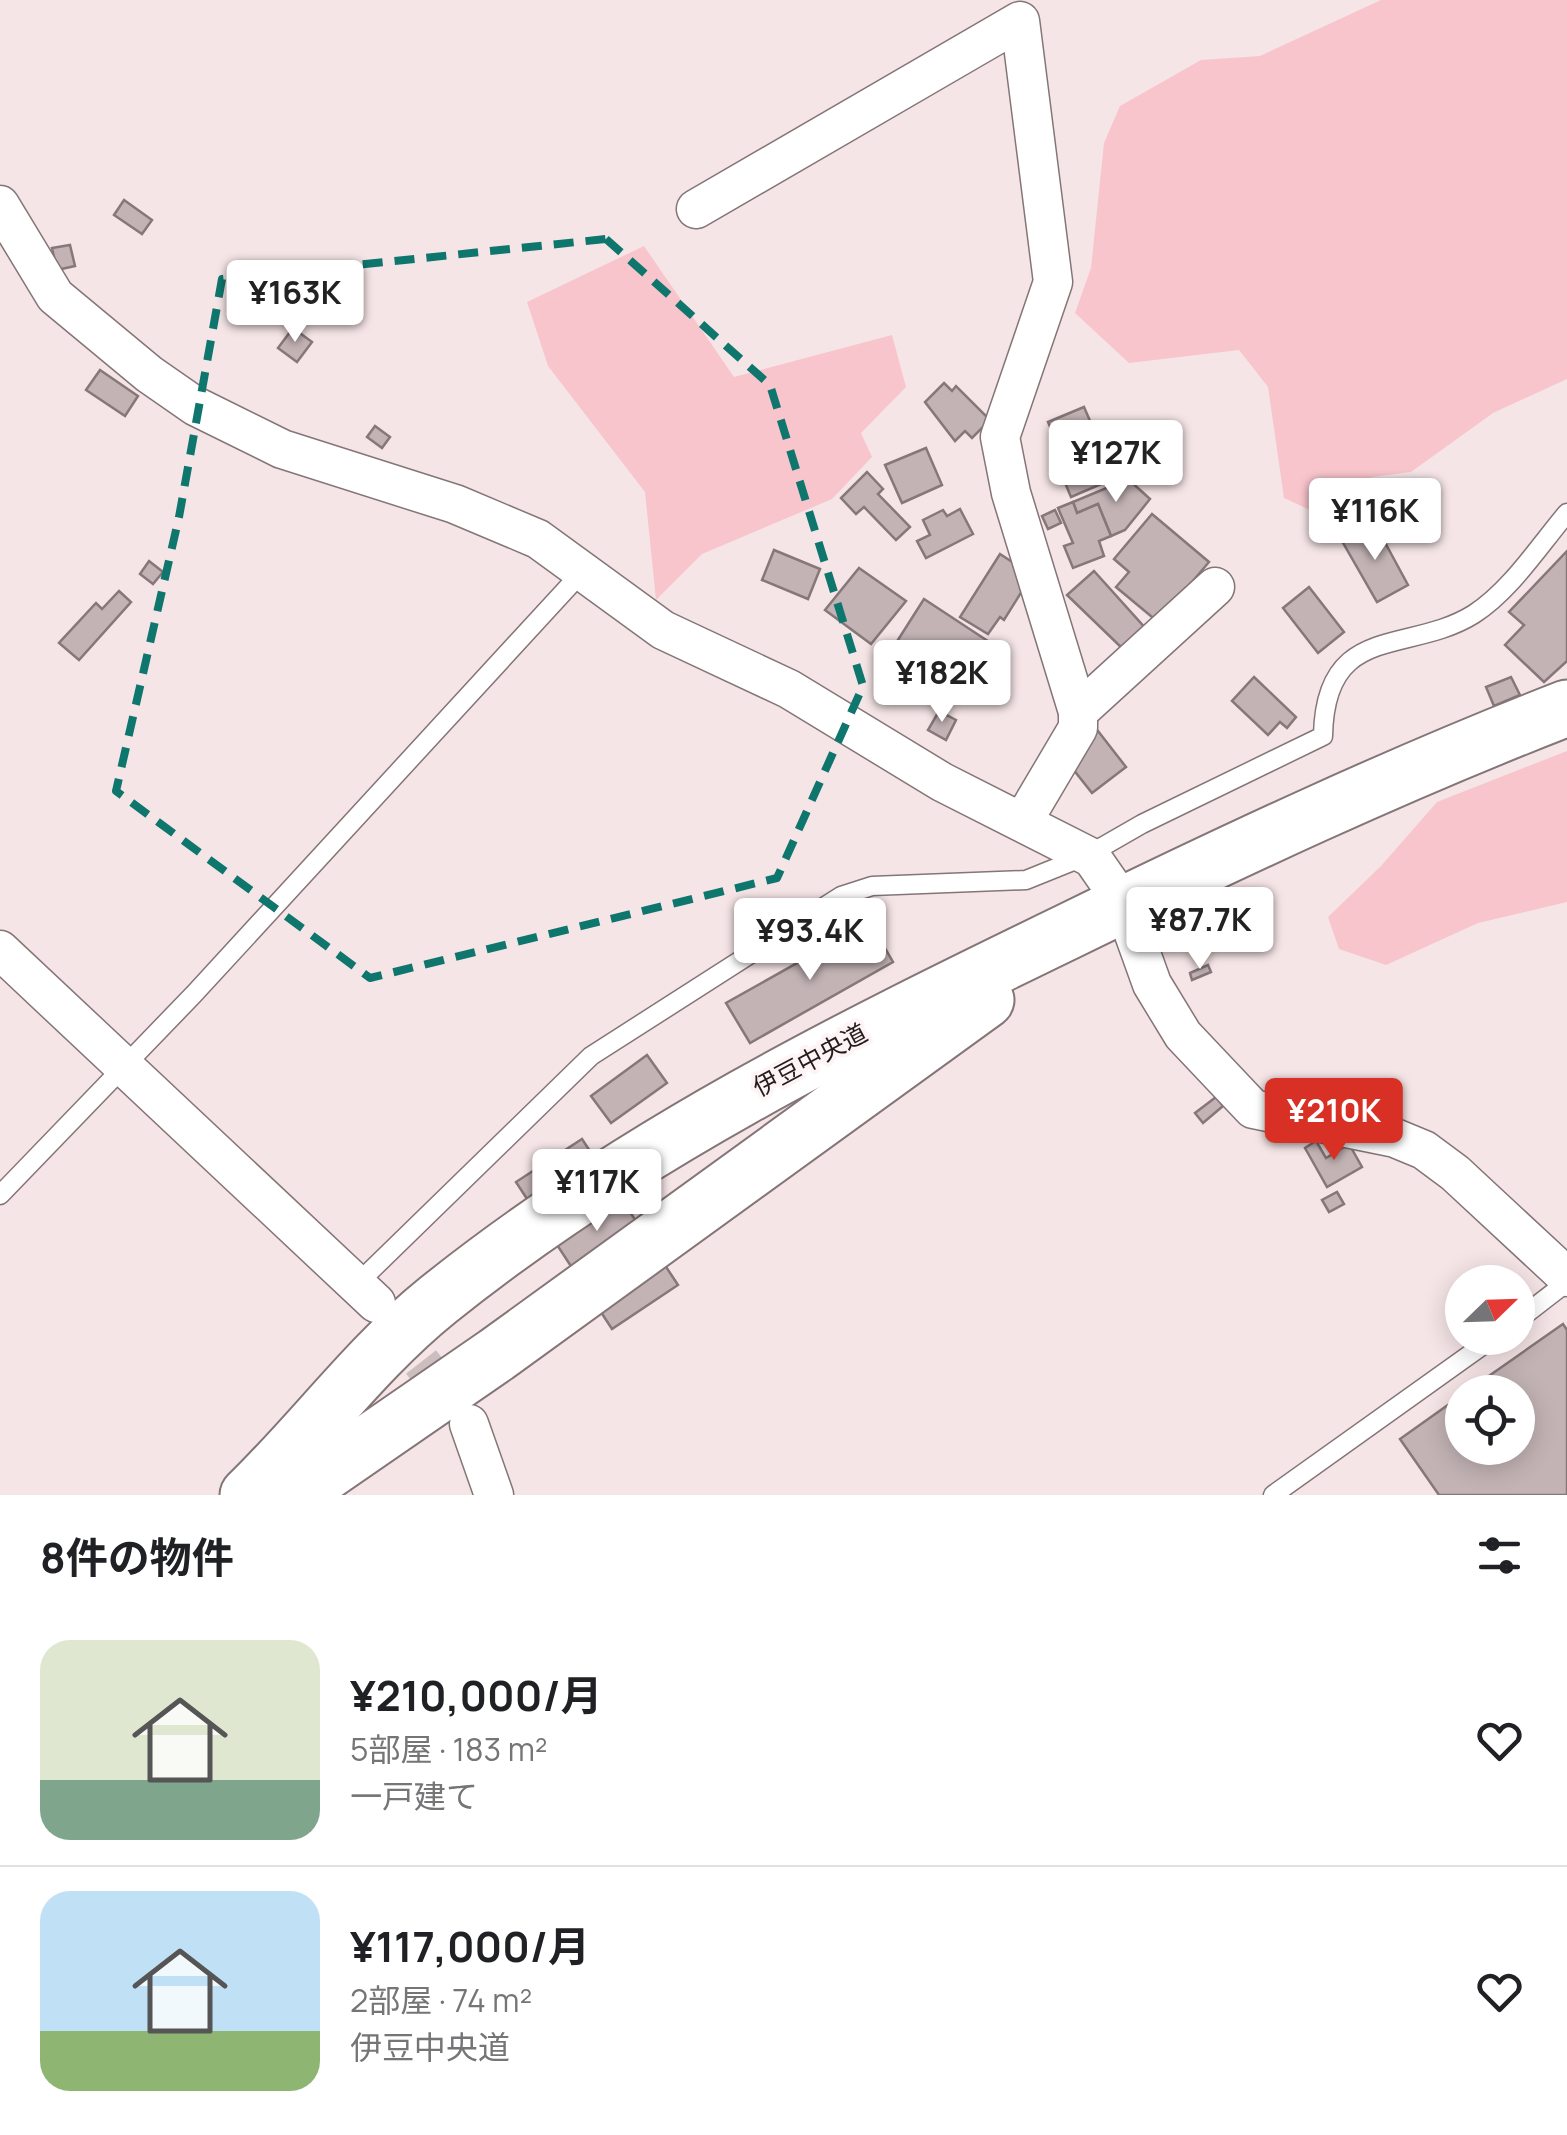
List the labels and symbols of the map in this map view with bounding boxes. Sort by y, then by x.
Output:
pin: ¥163K [225,260,365,345]
pin: ¥127K [1046,420,1186,505]
pin: ¥116K [1305,478,1445,563]
pin: ¥182K [872,640,1012,725]
pin: ¥87.7K [1119,887,1281,972]
pin: ¥93.4K [729,898,891,983]
street label: 伊豆中央道 [746,1015,873,1104]
pin: ¥210K [1264,1078,1404,1163]
pin: ¥117K [527,1149,667,1234]
north arrow [1445,1265,1535,1355]

